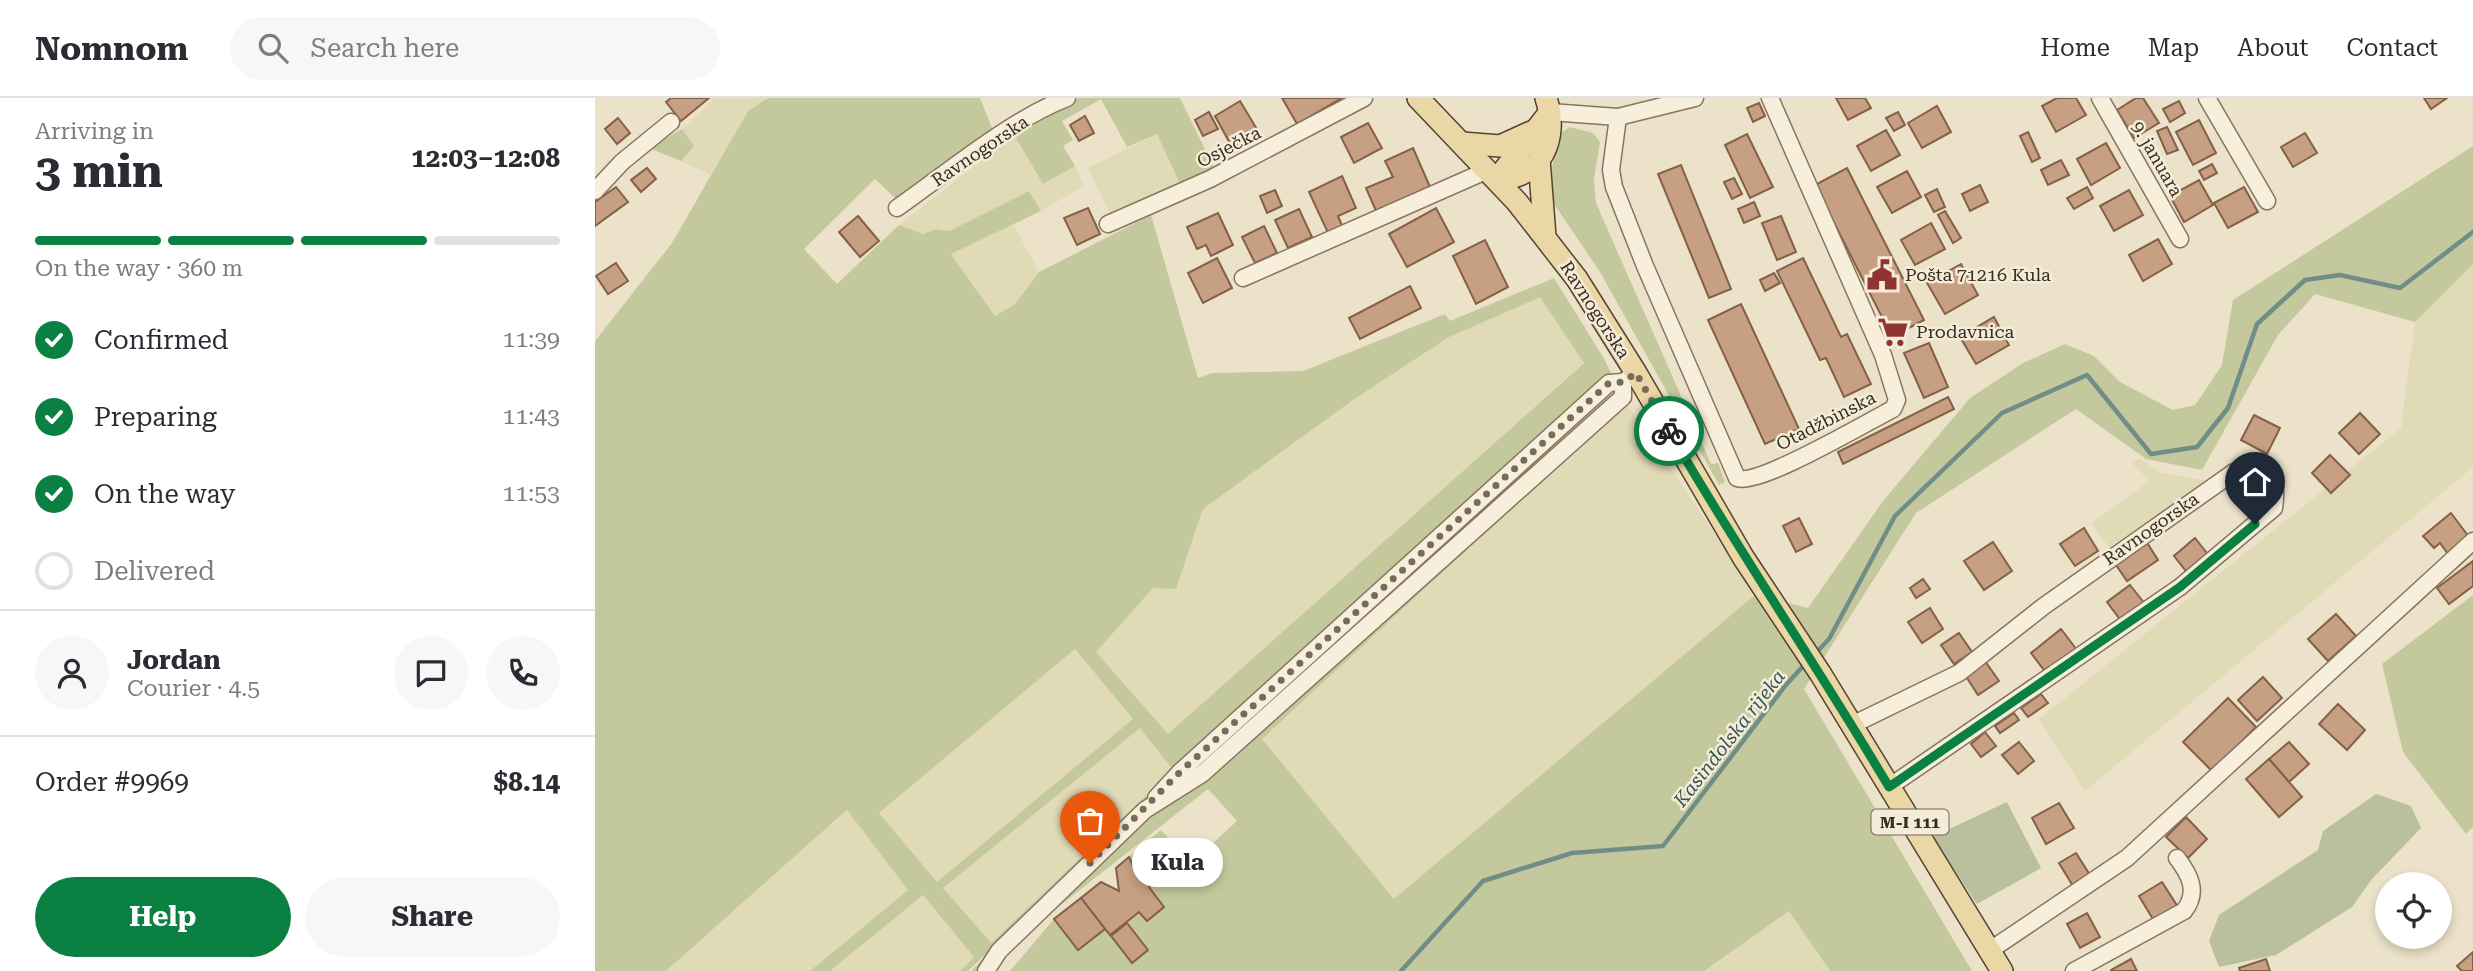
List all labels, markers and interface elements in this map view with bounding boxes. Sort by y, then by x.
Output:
search box [230,17,720,80]
text: Nomnom [35,29,188,68]
icon: search [254,29,292,67]
text: Search here [310,33,459,63]
text: Home [2040,34,2110,62]
text: Map [2148,34,2199,62]
text: About [2237,34,2308,62]
text: Contact [2346,34,2438,62]
street label: Ravnogorska [927,110,1032,191]
street label: 9. januara [2127,117,2188,200]
text: Arriving in [35,118,154,145]
street label: Osječka [1193,121,1264,172]
text: 12:03–12:08 [411,143,560,173]
text: 3 min [35,144,163,198]
text: On the way · 360 m [35,255,243,282]
street label: Ravnogorska [1556,257,1635,363]
public building icon: Pošta 71216 Kula [1865,258,1899,292]
place label: Pošta 71216 Kula [1905,264,2051,285]
supermarket icon: Prodavnica [1876,315,1910,349]
icon: check [35,321,73,359]
place label: Prodavnica [1916,321,2015,342]
text: Confirmed [94,325,229,355]
text: 11:39 [503,326,560,353]
street label: Otadžbinska [1773,386,1879,455]
courier [1634,396,1704,466]
icon: check [35,398,73,436]
text: Preparing [94,402,217,432]
text: 11:43 [503,403,560,430]
icon: bike [1650,412,1688,450]
pin [2225,452,2285,524]
icon: home [2236,463,2274,501]
icon: check [35,475,73,513]
text: On the way [94,479,235,509]
text: 11:53 [503,480,560,507]
street label: Ravnogorska [2099,488,2203,569]
text: Delivered [94,556,215,586]
button: person [35,636,109,710]
button: chat [394,636,468,710]
button: phone [486,636,560,710]
text: Jordan [127,645,221,675]
water label: Kasindolska rijeka [1668,665,1790,812]
text: Courier · 4.5 [127,675,260,702]
text: Order #9969 [35,767,189,797]
text: $8.14 [494,767,560,797]
pin [1060,791,1120,863]
icon: bag [1071,802,1109,840]
road number: M-I 111 [1871,810,1949,834]
callout: Kula [1132,838,1223,888]
text: Kula [1151,849,1204,876]
map controls [2375,872,2452,949]
button: locate [2375,872,2452,949]
button: Help [35,877,291,957]
button: Share [305,877,560,957]

